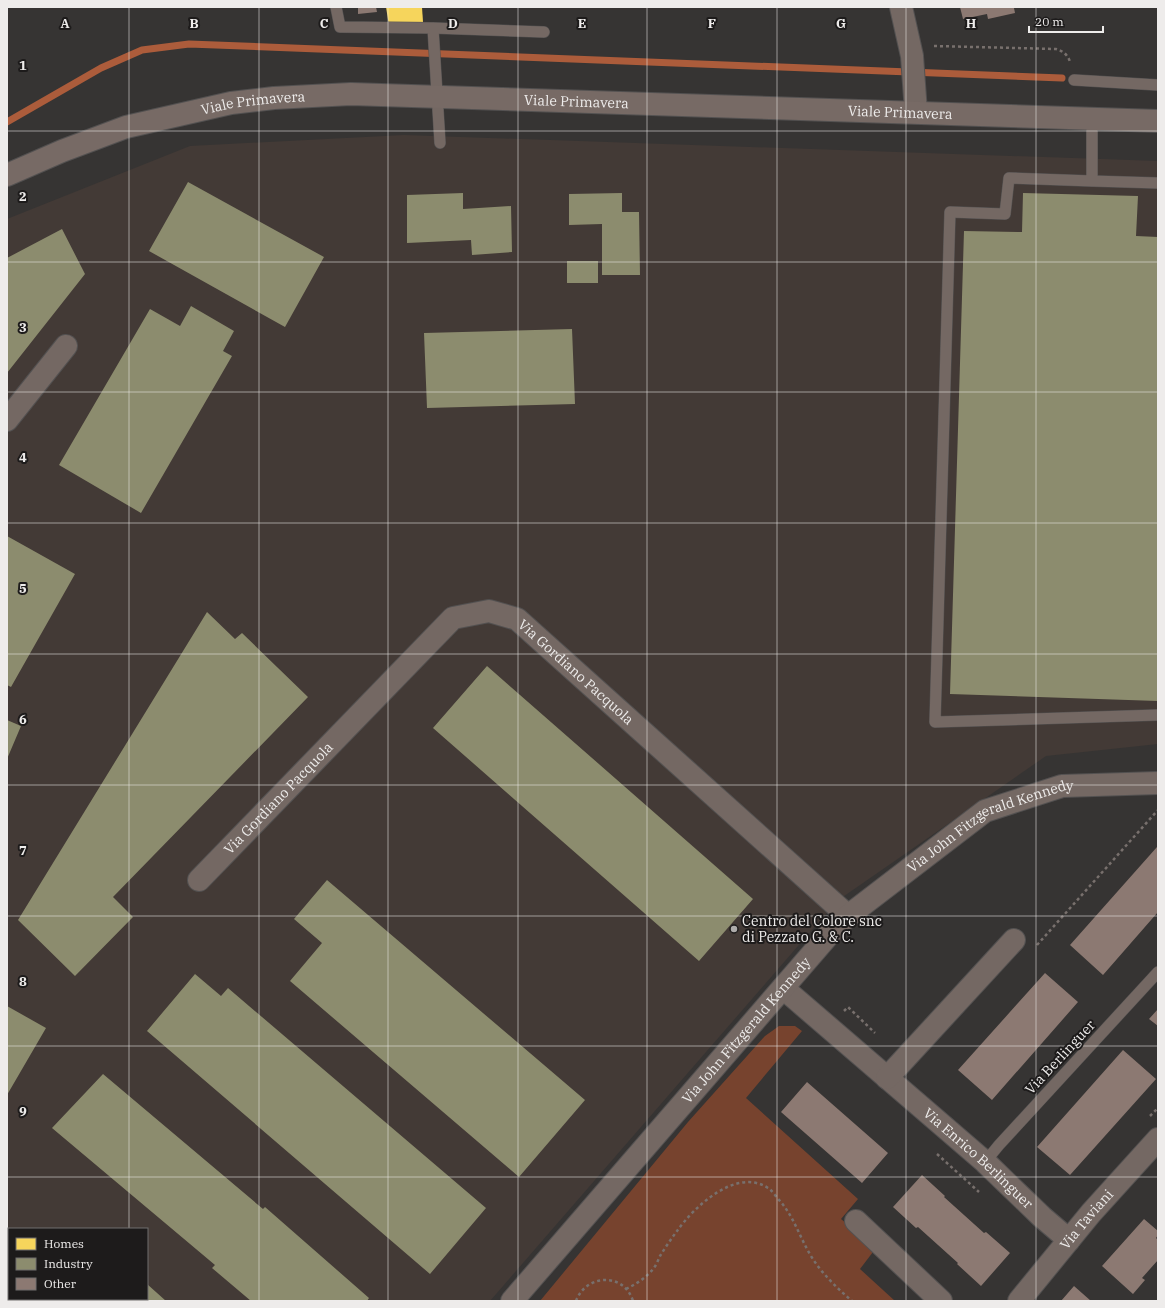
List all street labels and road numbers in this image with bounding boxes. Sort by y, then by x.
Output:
street label: Viale Primavera [199,87,306,119]
street label: Viale Primavera [524,91,629,112]
street label: Viale Primavera [848,102,953,123]
street label: Via Gordiano Pacquola [514,615,638,729]
street label: Via Gordiano Pacquola [220,738,337,858]
street label: Via John Fitzgerald Kennedy [904,776,1074,876]
street label: Via John Fitzgerald Kennedy [678,953,815,1107]
street label: Via Berlinguer [1021,1016,1100,1098]
street label: Via Enrico Berlinguer [920,1104,1037,1213]
street label: Via Taviani [1056,1185,1117,1253]

